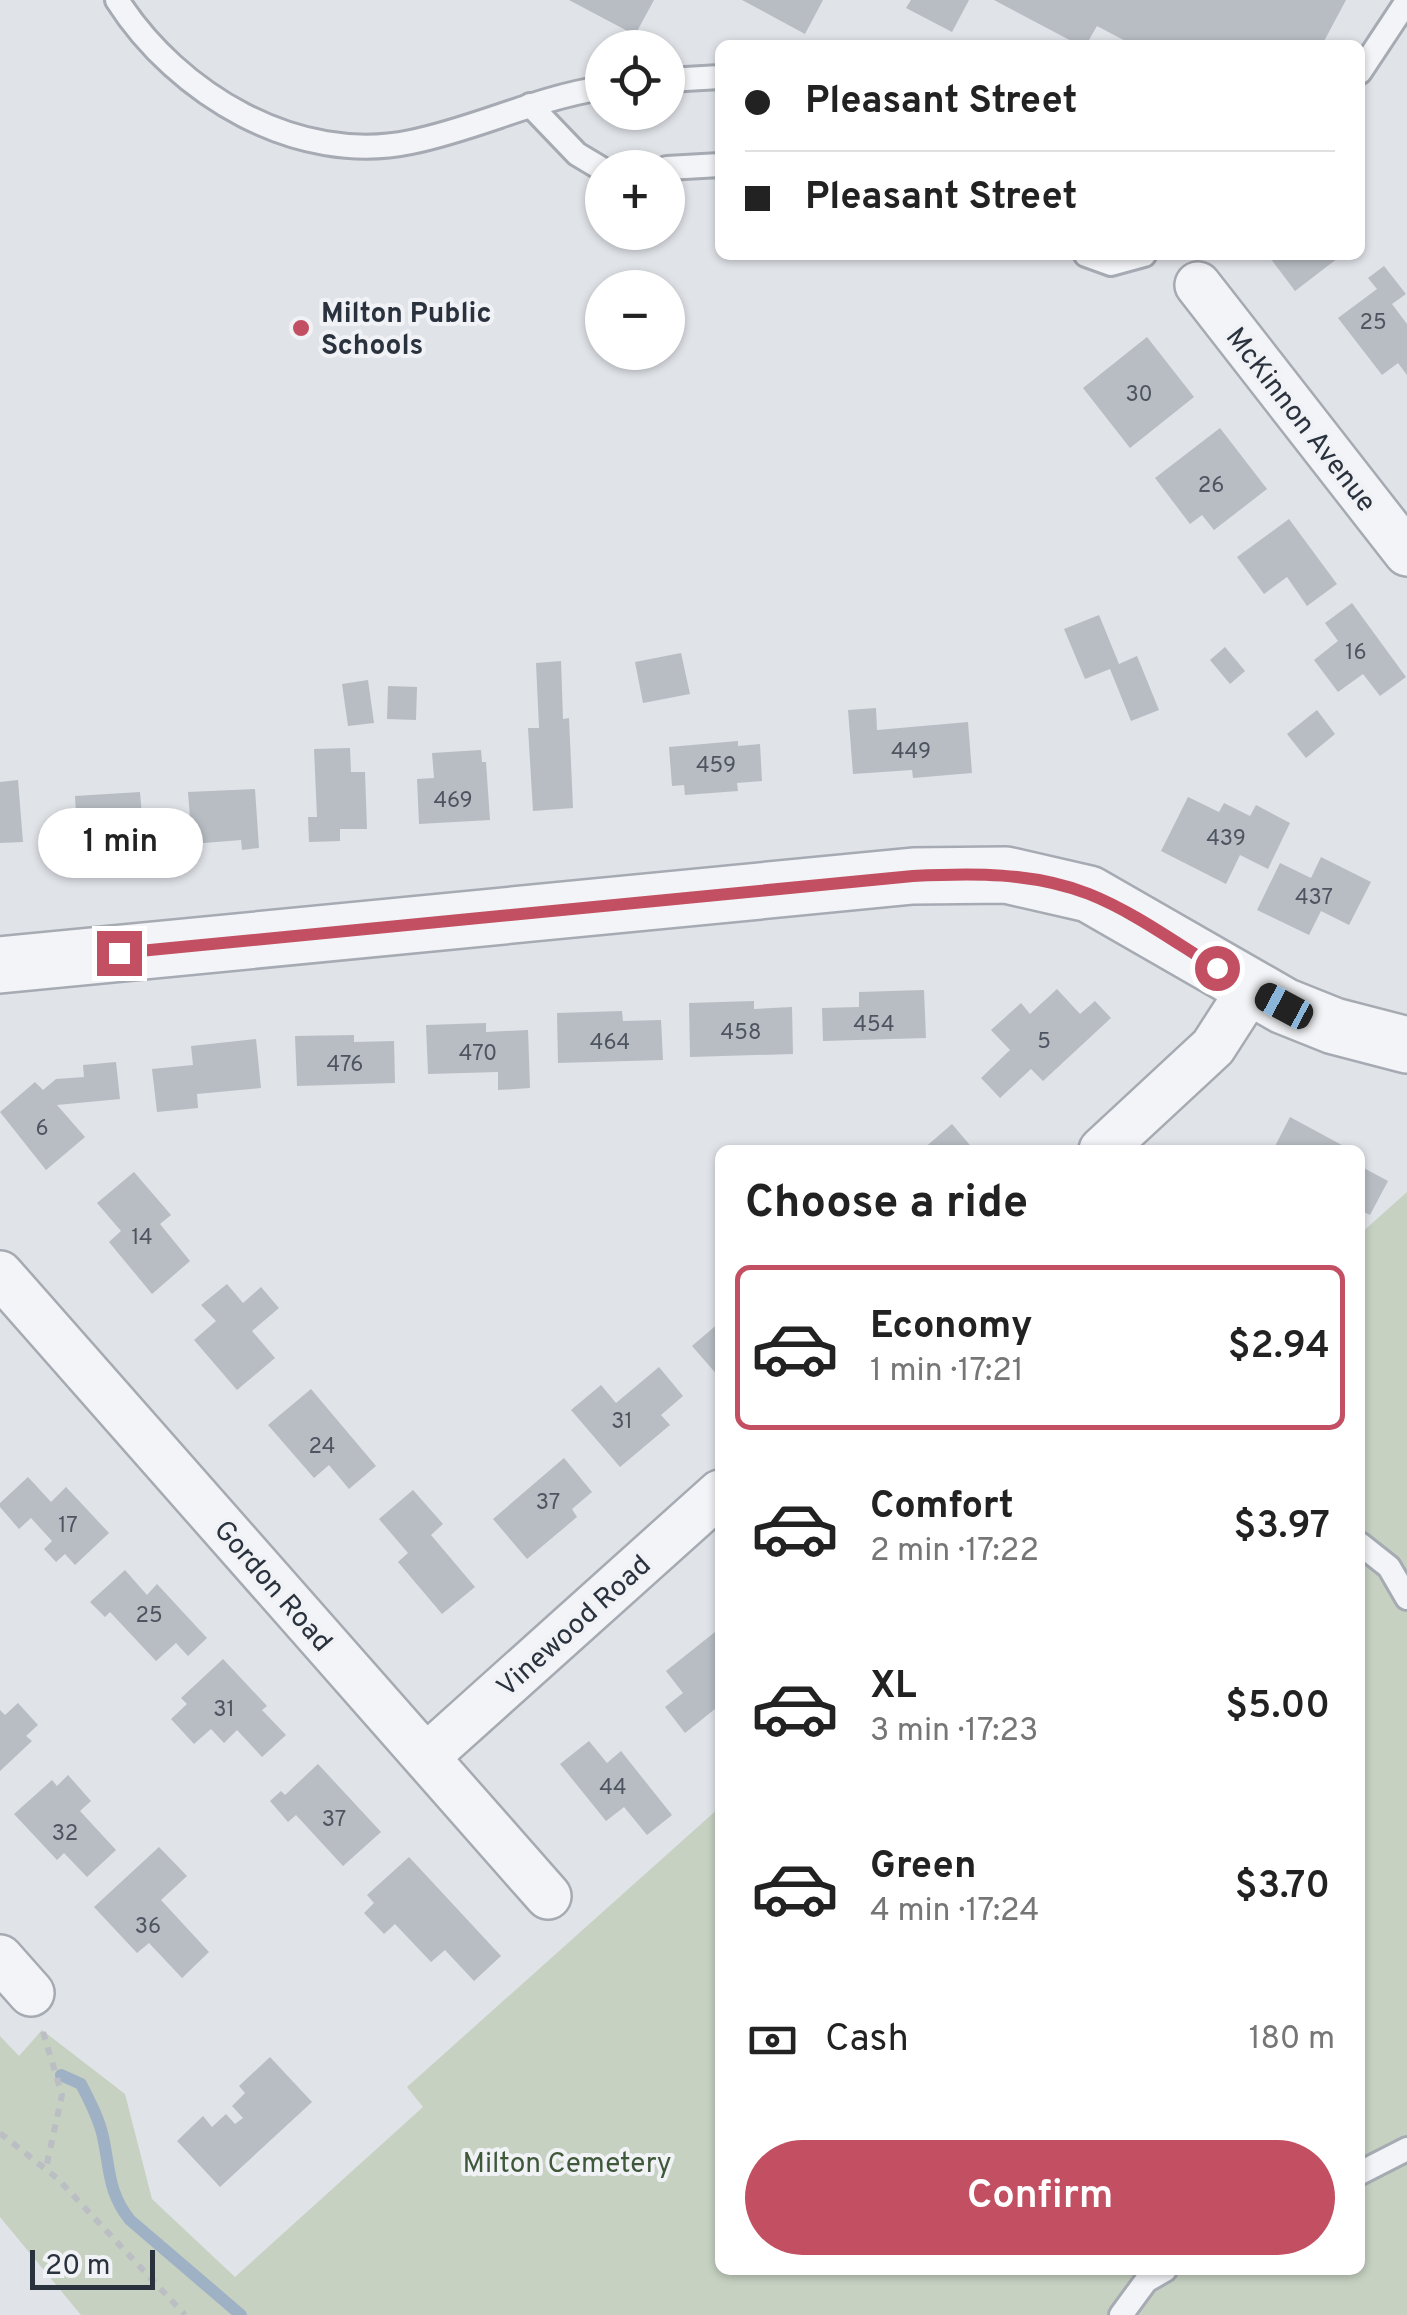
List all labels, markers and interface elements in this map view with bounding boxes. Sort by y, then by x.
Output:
map controls [585,30,685,370]
button: locate [585,30,685,130]
text: Pleasant Street [805,78,1077,127]
button: + [585,150,685,250]
text: Pleasant Street [805,174,1077,223]
button: − [585,270,685,370]
place label: Milton Public Schools [321,297,492,365]
house number: 25 [1359,310,1387,337]
marker: Milton Public Schools [290,317,312,339]
street label: McKinnon Avenue [1216,321,1383,521]
house number: 30 [1125,382,1153,409]
house number: 26 [1198,473,1224,500]
house number: 16 [1345,640,1367,667]
house number: 449 [891,739,931,766]
house number: 459 [696,753,736,780]
house number: 469 [433,788,473,815]
callout: 1 min [36,808,202,878]
text: 1 min [83,823,158,863]
house number: 439 [1206,826,1246,853]
house number: 437 [1295,885,1333,912]
route end [97,931,142,976]
route start [1195,946,1240,991]
car [1250,979,1318,1033]
house number: 454 [853,1012,895,1039]
house number: 458 [721,1020,761,1047]
house number: 5 [1037,1029,1051,1056]
house number: 464 [590,1030,630,1057]
house number: 470 [459,1041,497,1068]
house number: 476 [327,1052,363,1079]
house number: 6 [35,1116,49,1143]
text: Choose a ride [745,1176,1028,1233]
house number: 14 [131,1225,153,1252]
icon: car [750,1303,840,1393]
text: Economy [870,1303,1032,1352]
text: $2.94 [1228,1323,1330,1372]
text: 1 min · 17:21 [870,1352,1024,1392]
house number: 31 [611,1409,633,1436]
house number: 24 [309,1434,335,1461]
icon: car [750,1483,840,1573]
text: Comfort [870,1483,1014,1532]
house number: 37 [536,1490,560,1517]
text: $3.97 [1234,1503,1330,1552]
house number: 17 [58,1513,78,1540]
street label: Gordon Road [205,1514,339,1660]
text: 2 min · 17:22 [870,1532,1039,1572]
street label: Vinewood Road [490,1548,660,1706]
house number: 25 [135,1603,163,1630]
icon: car [750,1663,840,1753]
text: XL [870,1663,917,1712]
text: $5.00 [1225,1683,1330,1732]
house number: 31 [213,1697,235,1724]
text: 3 min · 17:23 [870,1712,1038,1752]
house number: 44 [599,1775,627,1802]
house number: 37 [322,1807,346,1834]
house number: 32 [52,1821,78,1848]
icon: car [750,1843,840,1933]
text: Green [870,1843,976,1892]
text: $3.70 [1235,1863,1330,1912]
text: 4 min · 17:24 [870,1892,1039,1932]
house number: 36 [135,1914,161,1941]
icon: cash [745,2013,800,2068]
text: Cash [825,2016,909,2065]
text: 180 m [1249,2020,1335,2060]
button: Confirm [745,2140,1335,2255]
park label: Milton Cemetery [462,2147,672,2183]
scale bar [30,2245,155,2290]
text: 20 m [45,2249,110,2285]

